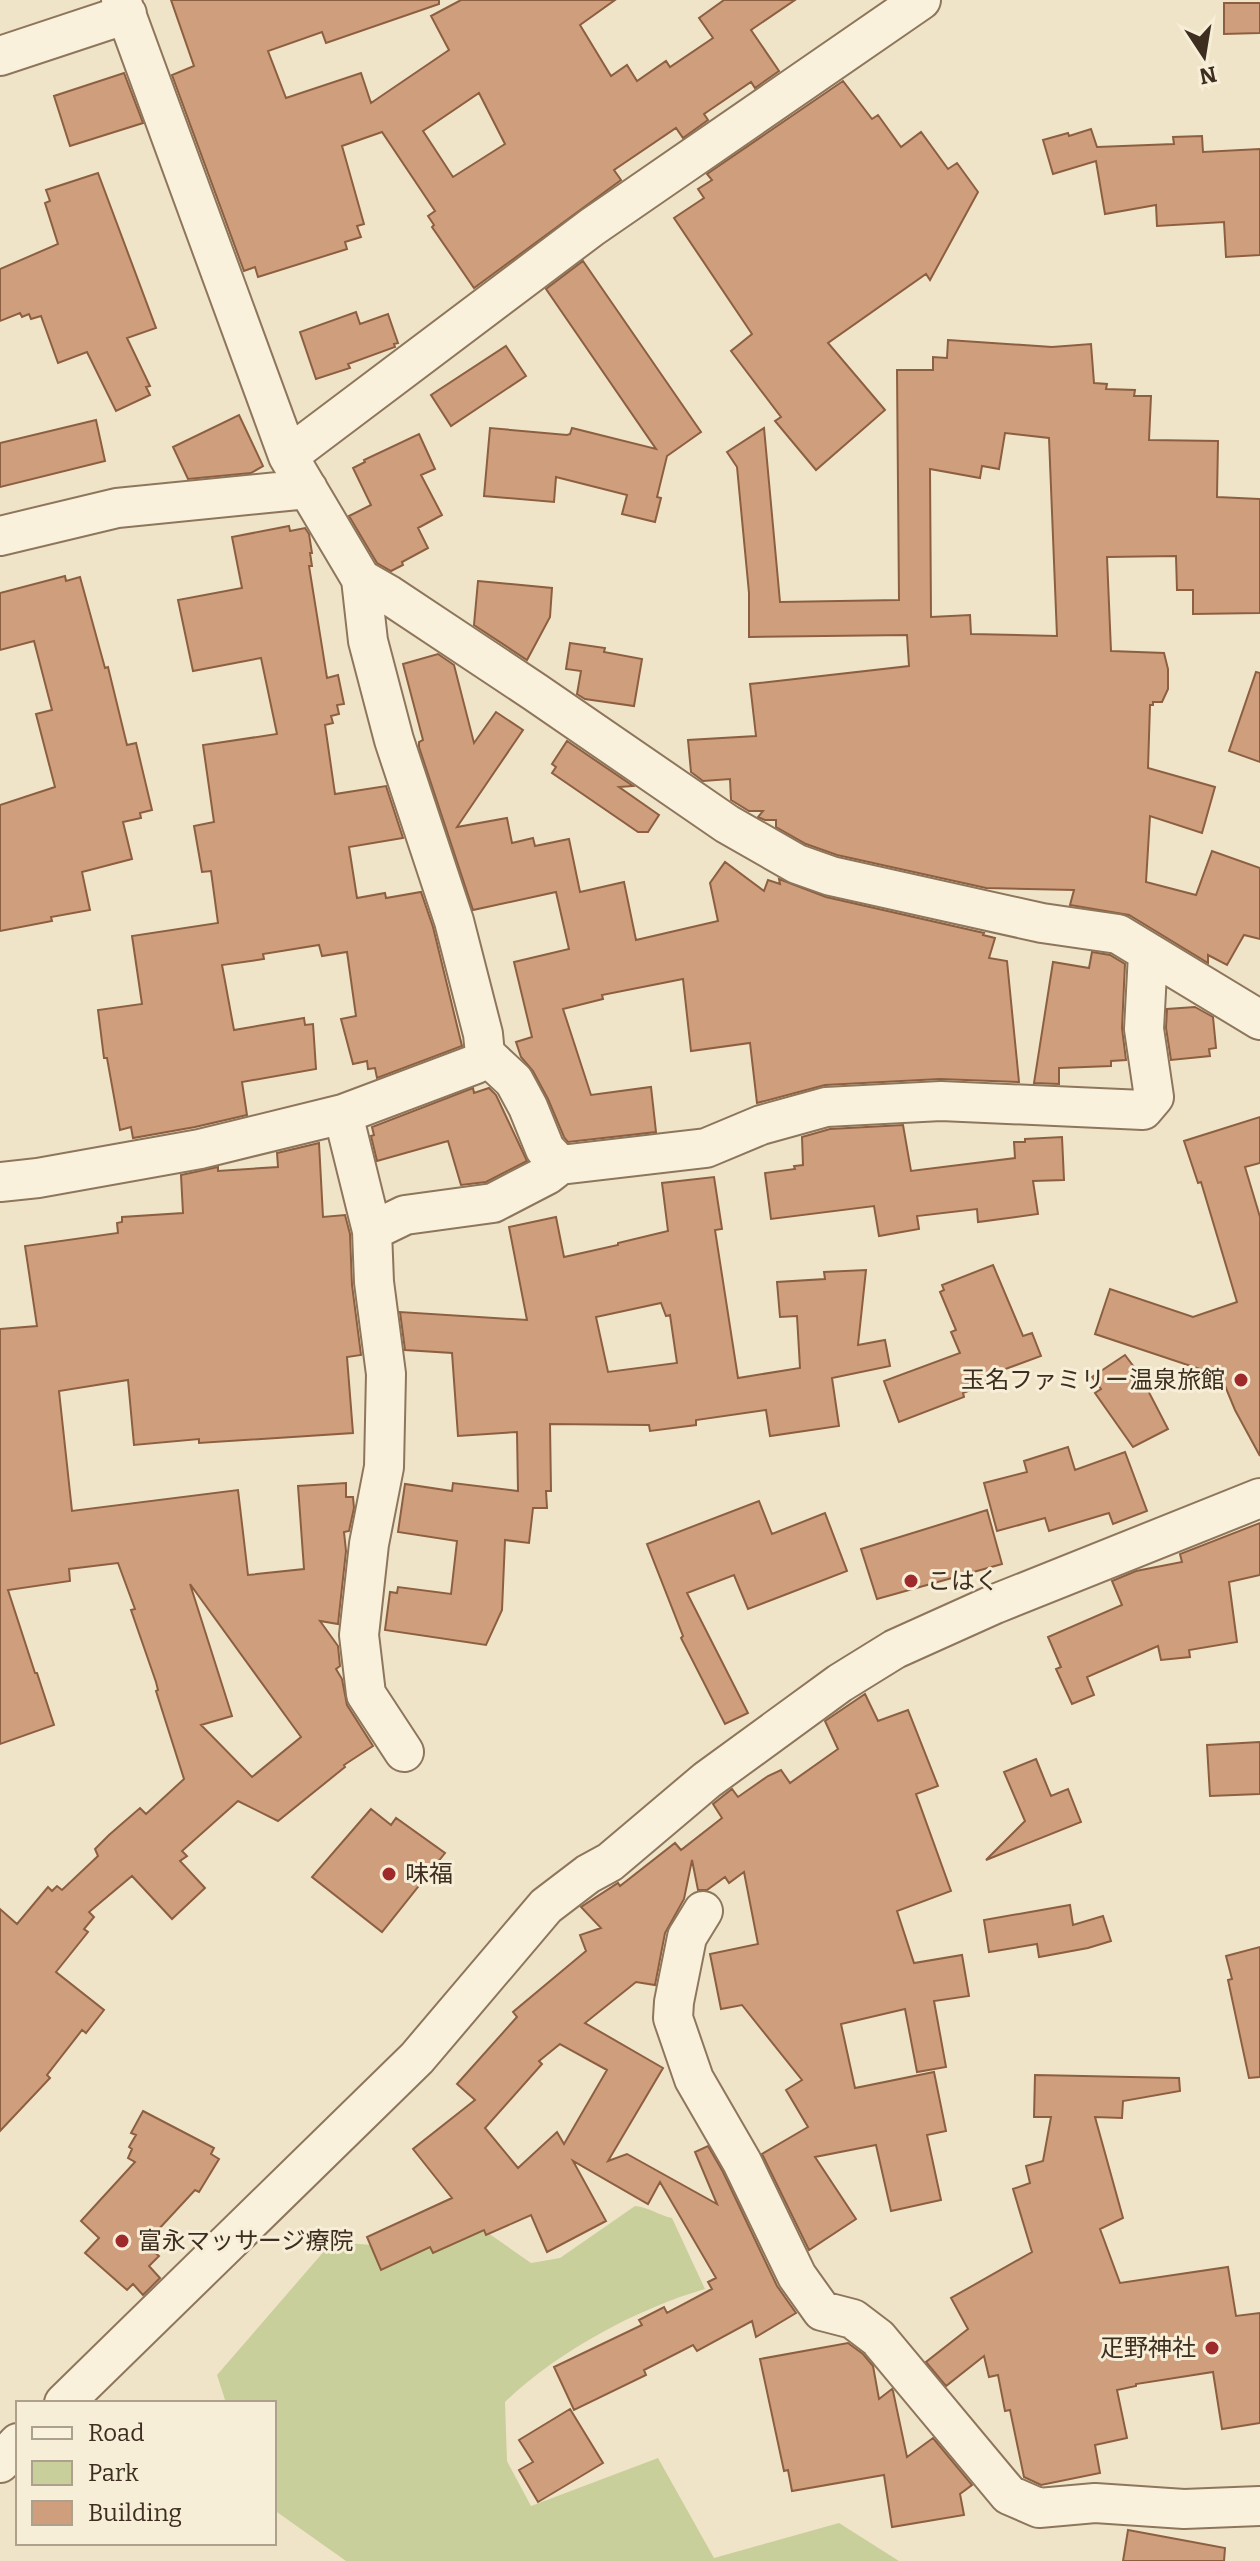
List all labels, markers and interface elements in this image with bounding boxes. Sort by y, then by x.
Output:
north arrow [1164,16,1244,96]
text: N [1197,60,1219,90]
place label: 玉名ファミリー温泉旅館 [961,1366,1225,1394]
marker: 玉名ファミリー温泉旅館 [1232,1371,1250,1389]
place label: こはく [927,1567,999,1595]
marker: こはく [902,1572,920,1590]
place label: 味福 [405,1860,453,1888]
marker: 味福 [380,1865,398,1883]
place label: 富永マッサージ療院 [138,2227,354,2255]
marker: 富永マッサージ療院 [113,2232,131,2250]
place label: 疋野神社 [1100,2334,1196,2362]
marker: 疋野神社 [1203,2339,1221,2357]
legend [16,2401,276,2545]
text: Road [88,2419,144,2447]
text: Park [88,2459,139,2487]
text: Building [88,2499,182,2527]

